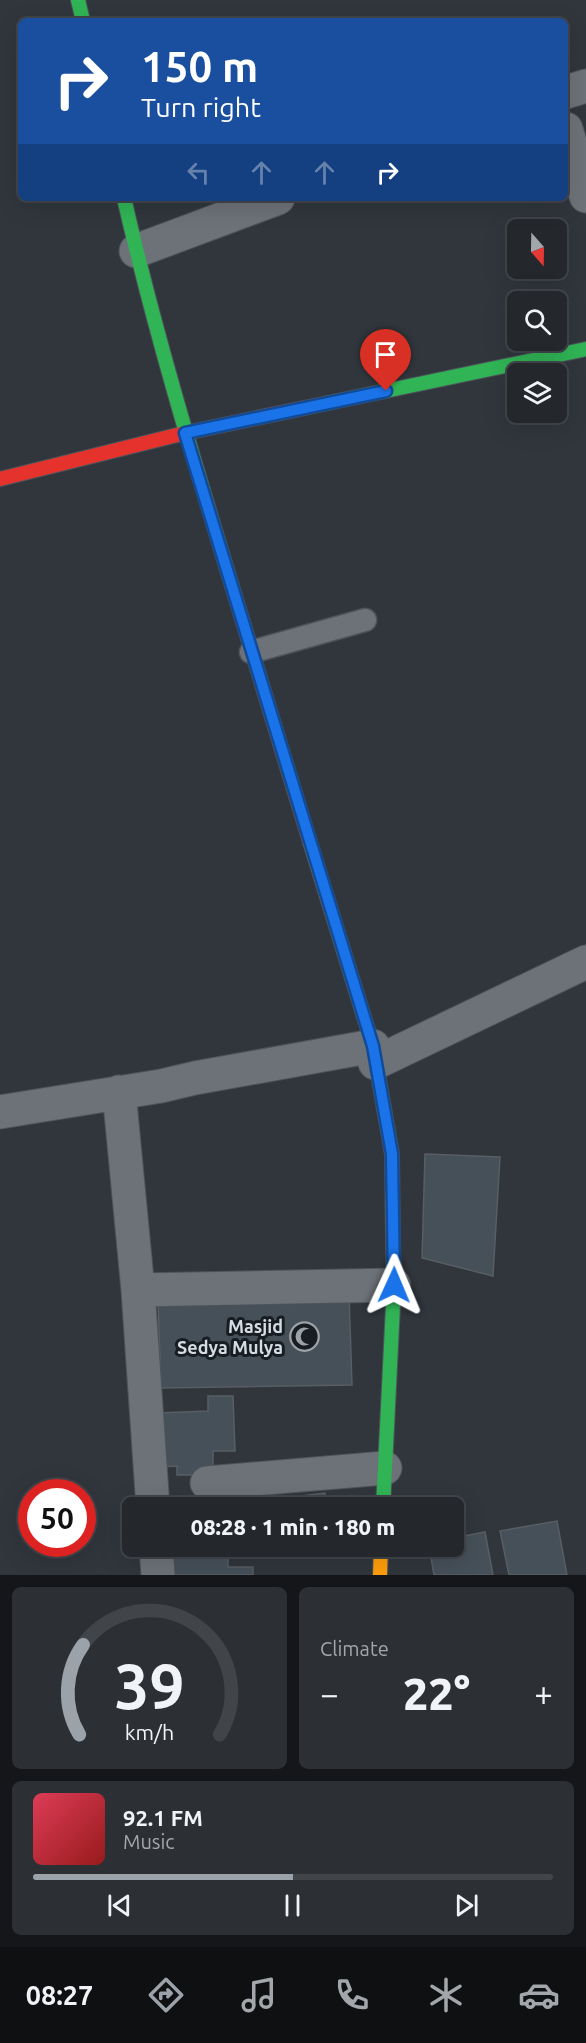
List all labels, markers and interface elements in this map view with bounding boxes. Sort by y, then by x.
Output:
icon: right [42,42,120,120]
text: 150 m [141,43,258,90]
text: Turn right [141,92,261,122]
icon: left [182,156,215,189]
icon: ahead [245,156,278,189]
icon: ahead [308,156,341,189]
icon: right [371,156,404,189]
north arrow [507,219,567,279]
map controls [507,219,567,423]
button: search [507,291,567,351]
pin [360,329,411,391]
icon: arrive [369,338,402,371]
button: layers [507,363,567,423]
position arrow [362,1253,426,1317]
place label: Masjid Sedya Mulya [177,1316,283,1357]
mosque icon: Masjid Sedya Mulya [288,1321,320,1353]
speed limit sign: 50 [18,1479,96,1557]
text: 08:28 · 1 min · 180 m [191,1514,395,1539]
text: Climate [320,1637,389,1660]
text: 39 [114,1651,185,1721]
text: 22° [403,1668,470,1719]
text: − [320,1675,339,1712]
text: + [534,1675,553,1712]
text: km/h [125,1720,174,1744]
text: 92.1 FM [123,1805,203,1830]
text: Music [123,1830,175,1853]
icon: previous [103,1889,136,1922]
icon: pause [276,1889,309,1922]
icon: next [450,1889,483,1922]
icon: directions [145,1974,187,2016]
icon: music [238,1974,280,2016]
icon: phone [331,1974,373,2016]
icon: climate [425,1974,467,2016]
icon: car [518,1974,560,2016]
text: 08:27 [26,1980,93,2010]

